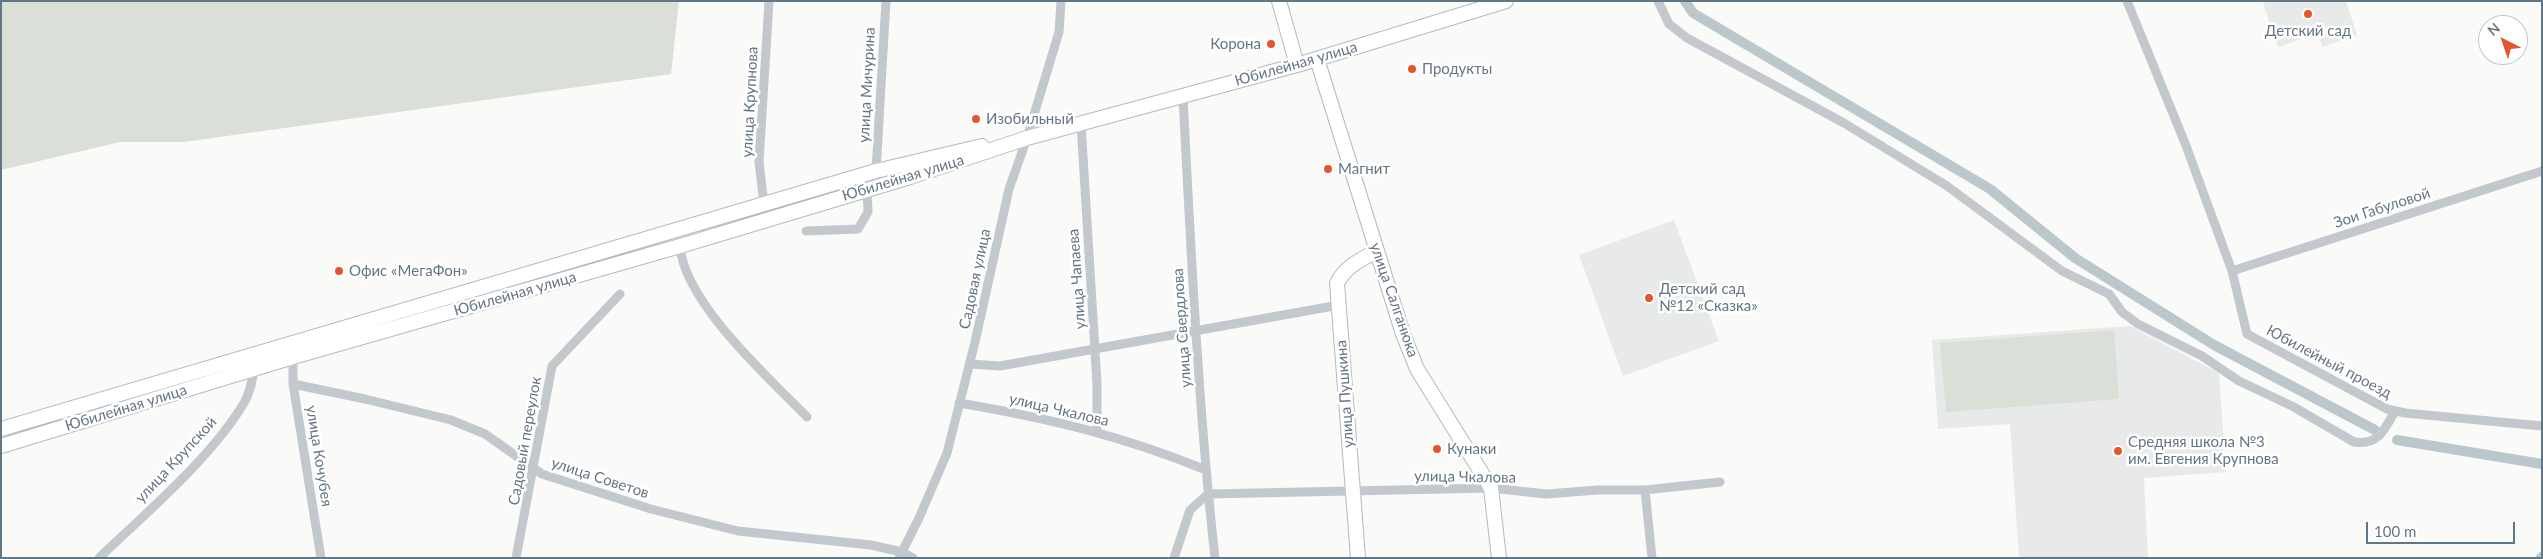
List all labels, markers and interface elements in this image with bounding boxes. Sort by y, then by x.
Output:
marker: Детский сад [2302,8,2314,20]
north arrow [2478,15,2528,65]
text: N [2484,19,2503,39]
place label: Детский сад [2265,22,2351,40]
street label: улица Мичурина [855,27,879,143]
place label: Корона [1210,35,1261,53]
street label: Юбилейная улица [1233,38,1359,90]
marker: Корона [1265,38,1277,50]
street label: улица Крупнова [738,46,762,158]
place label: Продукты [1422,60,1492,78]
marker: Продукты [1406,63,1418,75]
place label: Изобильный [986,110,1074,128]
marker: Изобильный [970,113,982,125]
street label: Юбилейная улица [840,151,966,205]
place label: Магнит [1338,160,1390,178]
marker: Магнит [1322,163,1334,175]
street label: Зои Габуловой [2332,184,2432,232]
street label: Садовая улица [956,227,994,331]
street label: улица Чапаева [1065,228,1089,330]
street label: улица Салганюка [1366,240,1422,360]
place label: Офис «МегаФон» [349,262,468,280]
marker: Офис «МегаФон» [333,265,345,277]
street label: Юбилейная улица [452,268,578,320]
street label: улица Свердлова [1169,268,1195,388]
place label: Детский сад №12 «Сказка» [1659,280,1758,315]
marker: Детский сад №12 «Сказка» [1643,292,1655,304]
street label: Юбилейный проезд [2263,321,2395,403]
street label: улица Пушкина [1332,339,1358,449]
street label: Садовый переулок [505,375,545,507]
street label: Юбилейная улица [63,381,189,435]
street label: улица Чкалова [1007,390,1111,430]
street label: улица Кочубея [302,404,336,508]
street label: улица Крупской [132,413,220,507]
place label: Средняя школа №3 им. Евгения Крупнова [2128,433,2279,468]
place label: Кунаки [1447,440,1496,458]
marker: Кунаки [1431,443,1443,455]
marker: Средняя школа №3 им. Евгения Крупнова [2112,445,2124,457]
street label: улица Советов [549,454,651,502]
street label: улица Чкалова [1414,467,1516,487]
scale bar [2368,512,2517,544]
text: 100 m [2374,522,2416,540]

